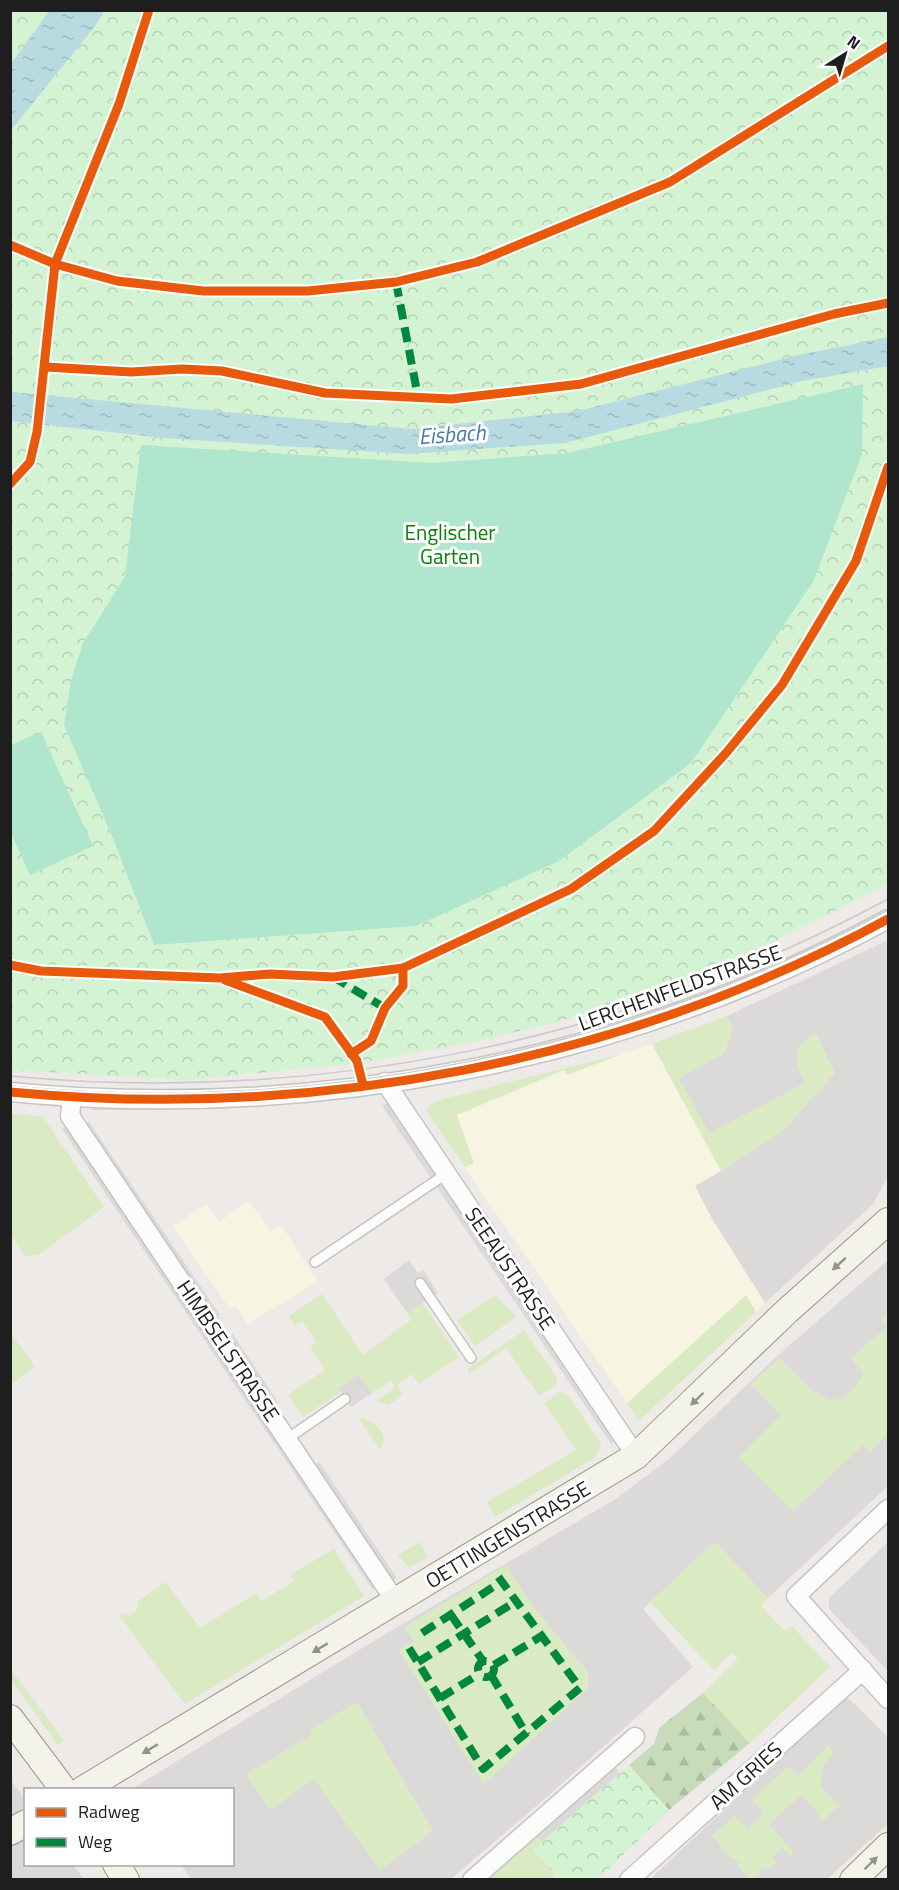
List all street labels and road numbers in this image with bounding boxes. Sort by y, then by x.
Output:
street label: LERCHENFELDSTRASSE [574,935,786,1039]
street label: SEEAUSTRASSE [458,1200,564,1336]
street label: HIMBSELSTRASSE [169,1273,288,1428]
street label: OETTINGENSTRASSE [419,1472,596,1596]
street label: AM GRIES [702,1734,789,1817]

